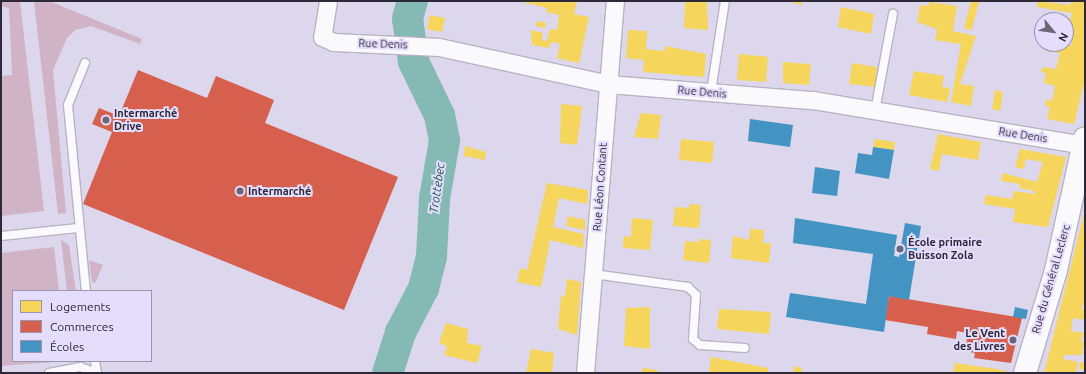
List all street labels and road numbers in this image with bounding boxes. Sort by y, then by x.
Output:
street label: Rue Denis [358,37,408,51]
street label: Rue Denis [677,83,727,101]
street label: Rue Denis [998,125,1048,145]
street label: Rue Léon Contant [590,142,610,232]
street label: Rue du Général Leclerc [1029,223,1073,335]

